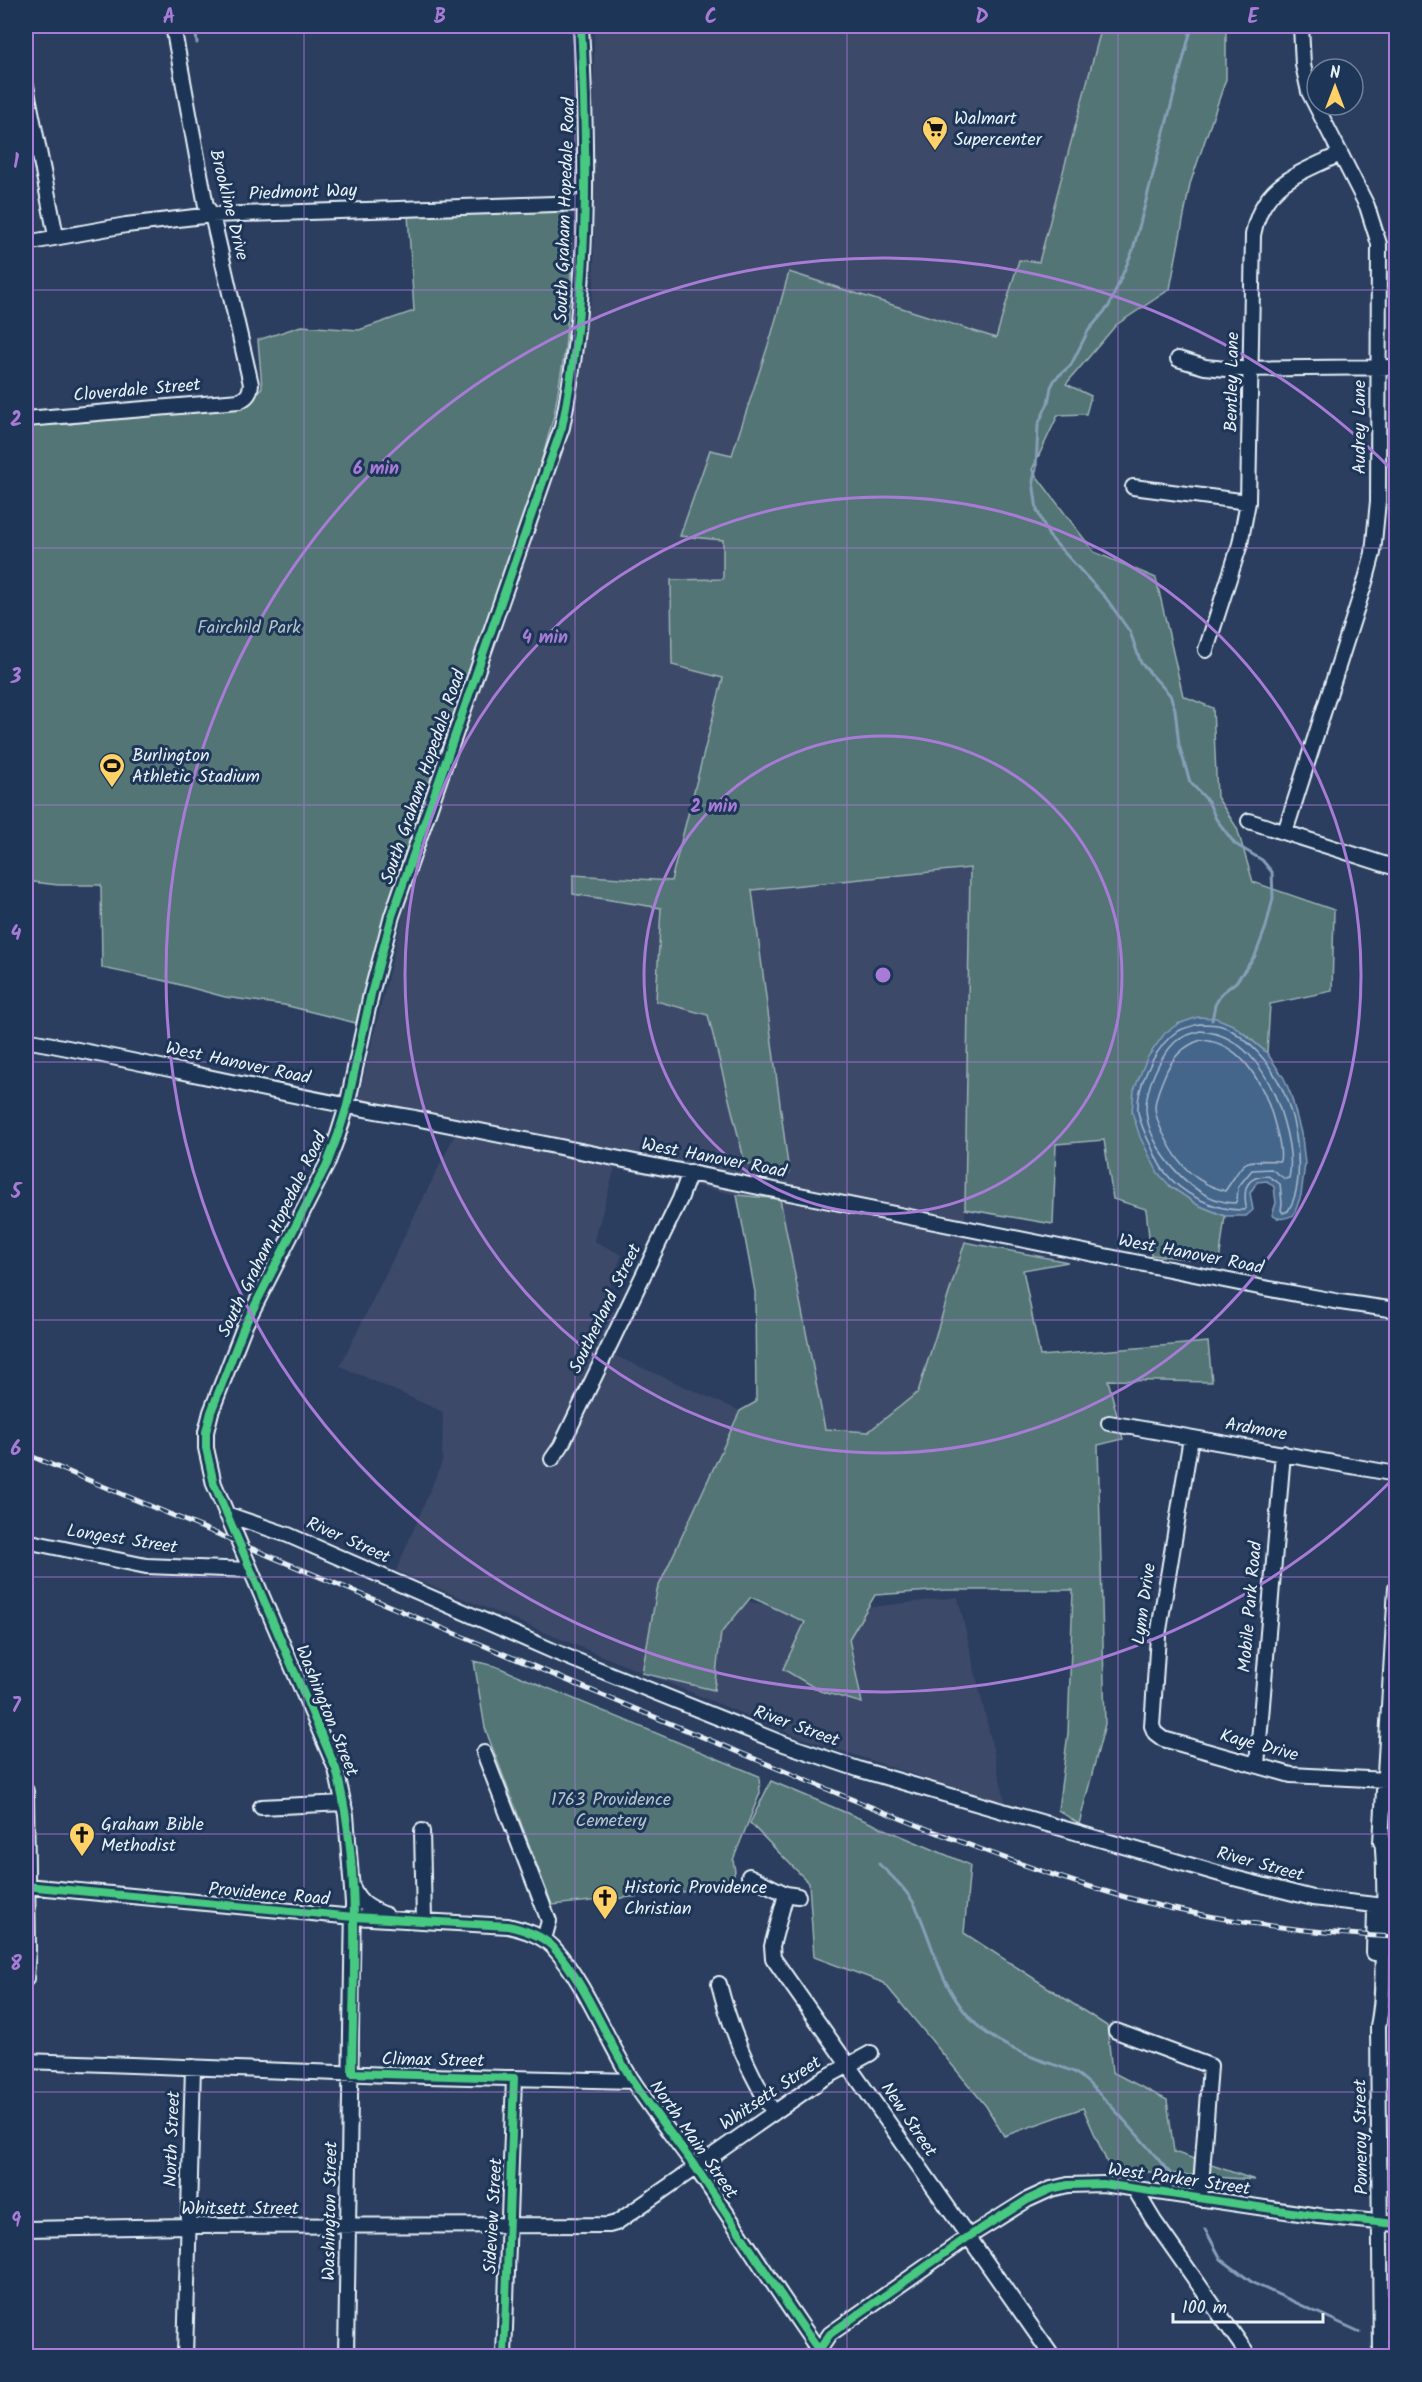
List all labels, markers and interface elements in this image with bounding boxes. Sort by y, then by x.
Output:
text: A [163,2,175,34]
text: B [434,2,446,34]
text: C [705,2,717,34]
text: D [975,2,989,34]
text: E [1247,2,1259,34]
north arrow [1305,57,1365,117]
text: N [1330,61,1340,86]
street label: South Graham Hopedale Road [548,96,584,323]
place label: Walmart Supercenter [954,105,1043,155]
supermarket icon: Walmart Supercenter [920,114,950,152]
text: 1 [13,147,19,179]
street label: Brookline Drive [200,147,256,263]
street label: Piedmont Way [248,177,358,209]
street label: Bentley Lane [1218,332,1248,432]
street label: Cloverdale Street [72,371,203,411]
street label: Audrey Lane [1346,380,1375,474]
text: 2 [10,405,22,437]
text: 6 min [353,455,399,484]
park label: Fairchild Park [197,614,301,643]
text: 4 min [522,624,568,653]
text: 3 [10,662,22,694]
street label: South Graham Hopedale Road [374,665,475,888]
place label: Burlington Athletic Stadium [132,742,260,792]
sports icon: Burlington Athletic Stadium [97,751,127,789]
text: 2 min [691,793,737,822]
text: 4 [11,919,22,951]
centre of rings [873,965,893,985]
street label: West Hanover Road [163,1035,314,1094]
street label: South Graham Hopedale Road [211,1126,336,1343]
street label: West Hanover Road [639,1131,790,1187]
text: 5 [10,1177,23,1209]
street label: West Hanover Road [1116,1227,1267,1283]
street label: Southerland Street [562,1238,650,1379]
street label: Ardmore [1223,1410,1289,1450]
text: 6 [11,1434,22,1466]
street label: River Street [301,1510,396,1573]
street label: Longest Street [65,1517,180,1563]
street label: Mobile Park Road [1231,1539,1271,1674]
street label: Lynn Drive [1125,1561,1165,1647]
street label: Washington Street [286,1641,366,1782]
text: 7 [11,1691,21,1723]
street label: River Street [749,1698,844,1756]
street label: Kaye Drive [1216,1722,1302,1770]
park label: 1763 Providence Cemetery [551,1786,671,1836]
place label: Graham Bible Methodist [101,1811,204,1861]
church icon: Graham Bible Methodist [67,1820,97,1858]
street label: River Street [1213,1839,1308,1891]
place label: Historic Providence Christian [624,1874,767,1924]
street label: Providence Road [207,1875,332,1915]
church icon: Historic Providence Christian [590,1883,620,1921]
text: 8 [10,1949,22,1981]
street label: Climax Street [381,2046,486,2076]
street label: Whitsett Street [714,2049,829,2139]
street label: North Main Street [641,2075,745,2206]
street label: New Street [872,2077,944,2164]
street label: Pomeroy Street [1346,2078,1378,2195]
street label: North Street [157,2090,189,2187]
street label: Washington Street [315,2140,347,2281]
street label: Sideview Street [476,2156,512,2275]
street label: West Parker Street [1106,2156,1253,2204]
street label: Whitsett Street [181,2195,300,2224]
text: 9 [11,2206,21,2238]
scale bar [1173,2286,1323,2324]
text: 100 m [1182,2294,1227,2323]

